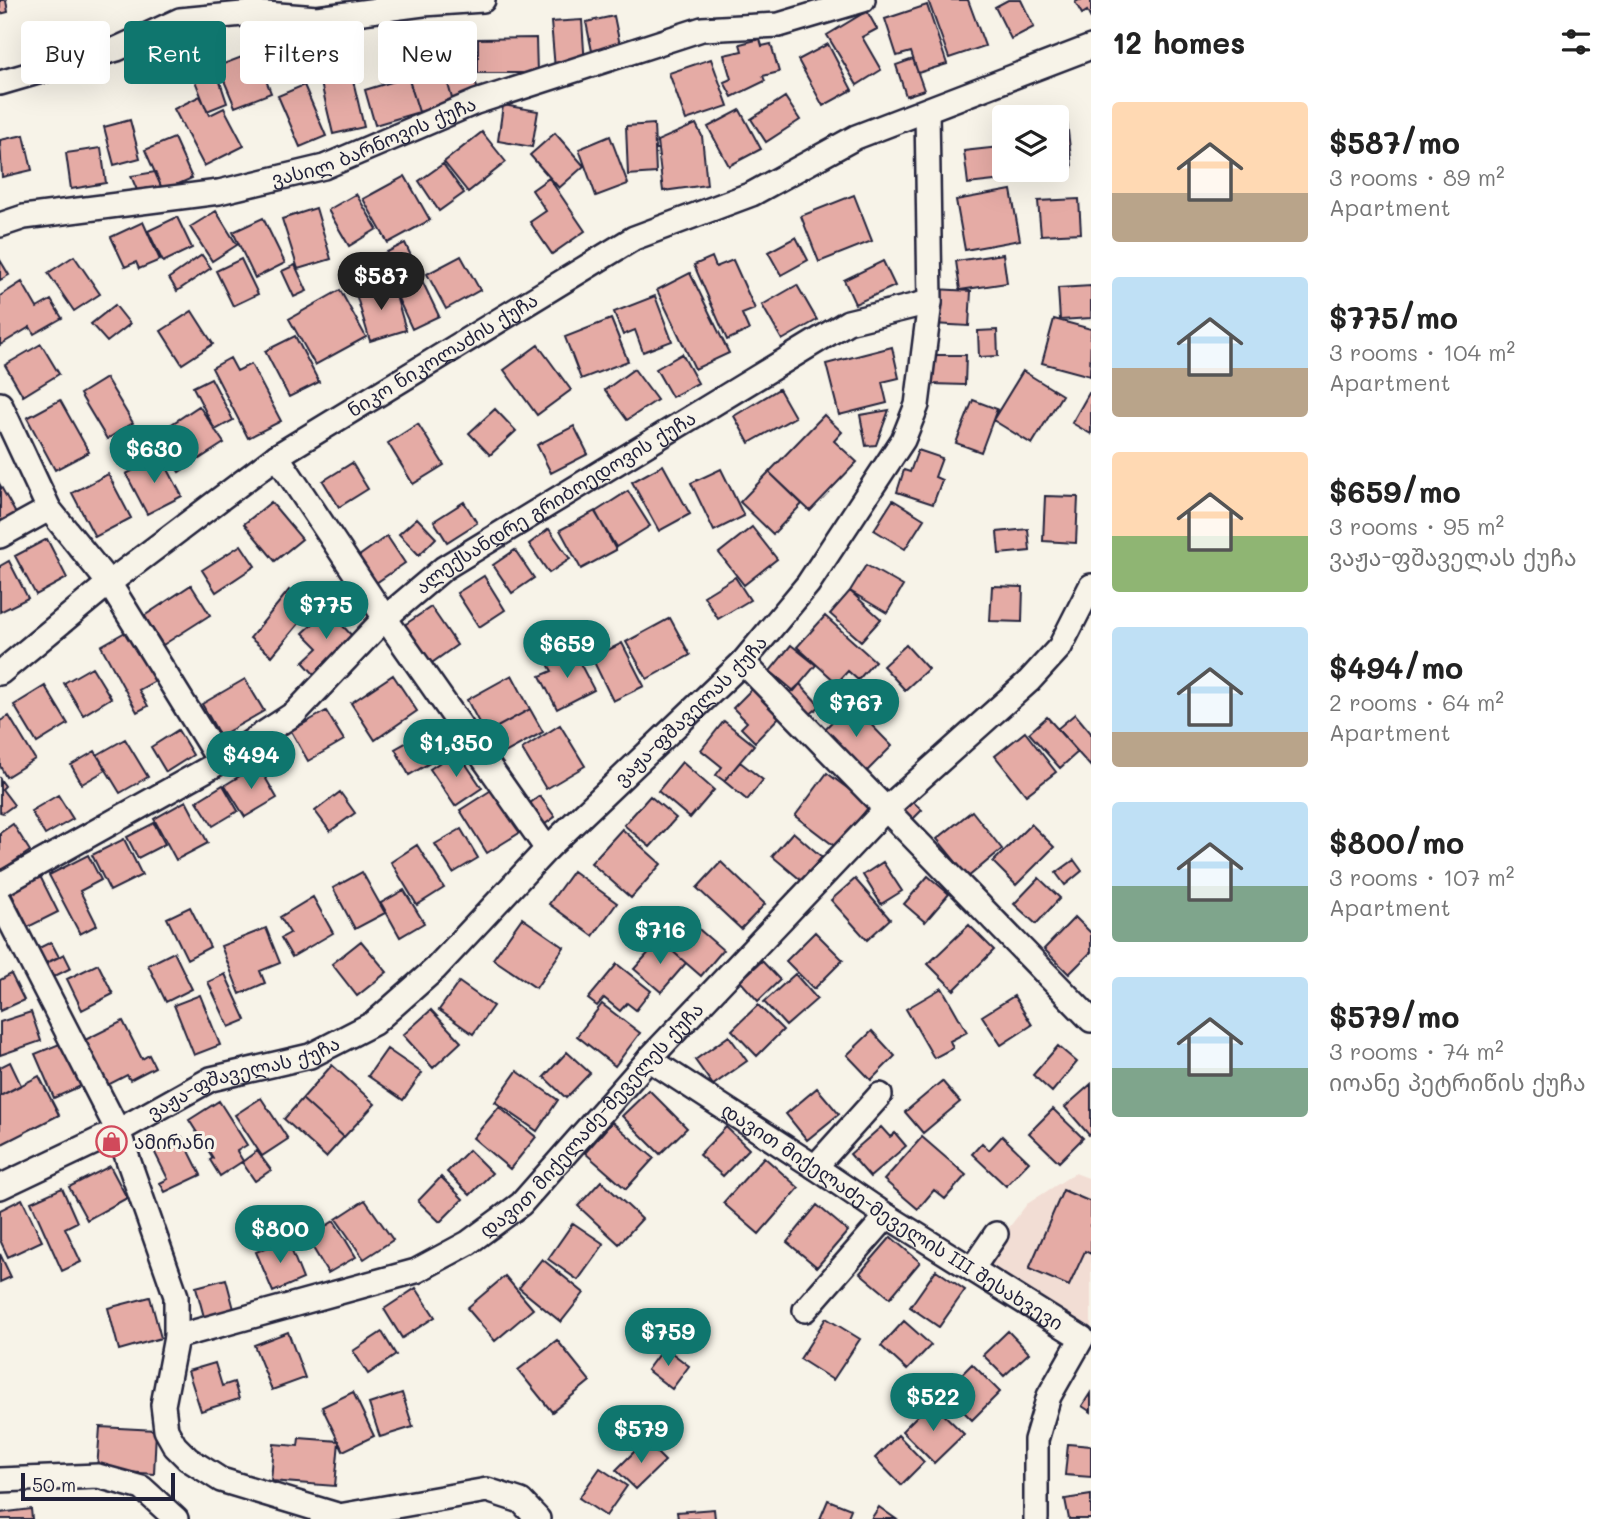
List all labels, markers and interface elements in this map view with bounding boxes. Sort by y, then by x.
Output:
chip: Buy [21,21,110,84]
chip: Rent [124,21,226,84]
chip: Filters [240,21,364,84]
chip: New [378,21,477,84]
text: 12 homes [1112,22,1245,62]
icon: filters [1557,23,1595,61]
street label: ვასილ ბარნოვის ქუჩა [269,91,480,191]
map controls [992,105,1069,182]
button: layers [992,105,1069,182]
text: $587/mo [1329,122,1460,162]
icon: home [1168,130,1252,214]
text: 3 rooms · 89 m² [1329,162,1505,192]
text: Apartment [1329,192,1451,222]
pin: $587 [340,252,422,312]
text: $587 [354,260,408,290]
street label: ნიკო ნიკოლაძის ქუჩა [343,287,542,422]
text: $775/mo [1329,297,1458,337]
icon: home [1168,305,1252,389]
text: 3 rooms · 104 m² [1329,337,1515,367]
text: Apartment [1329,367,1451,397]
street label: ალექსანდრე გრიბოედოვის ქუჩა [410,405,700,599]
pin: $630 [113,426,195,485]
text: $630 [126,433,182,463]
text: $659/mo [1329,471,1461,511]
icon: home [1168,480,1252,564]
text: 3 rooms · 95 m² [1329,511,1504,541]
text: ვაჟა-ფშაველას ქუჩა [1329,542,1577,572]
pin: $775 [285,582,367,641]
text: $775 [299,589,353,619]
pin: $659 [526,620,608,680]
text: $659 [539,628,595,658]
street label: ვაჟა-ფშაველას ქუჩა [608,630,772,791]
text: $494/mo [1329,647,1463,687]
icon: home [1168,655,1252,739]
pin: $767 [815,680,897,739]
text: $767 [829,687,883,717]
text: 2 rooms · 64 m² [1329,687,1504,717]
text: Apartment [1329,717,1451,747]
pin: $1,350 [399,720,513,779]
text: $1,350 [419,727,493,757]
pin: $494 [210,732,292,791]
text: $494 [222,739,280,769]
text: $800/mo [1329,822,1464,862]
icon: home [1168,830,1252,914]
text: 3 rooms · 107 m² [1329,862,1515,892]
text: Apartment [1329,892,1451,922]
pin: $716 [619,906,701,966]
text: $716 [634,914,686,944]
text: $579/mo [1329,996,1459,1036]
street label: დავით მიქელაძე-მეველეს ქუჩა [474,997,708,1243]
icon: home [1168,1005,1252,1089]
street label: ვაჟა-ფშაველას ქუჩა [142,1030,344,1124]
text: 3 rooms · 74 m² [1329,1036,1504,1066]
text: იოანე პეტრიწის ქუჩა [1329,1067,1586,1097]
street label: დავით მიქელაძე-მეველის III შესახვევი [717,1097,1068,1335]
shop icon: ამირანი [94,1125,128,1159]
place label: ამირანი [134,1129,215,1154]
pin: $800 [239,1206,321,1265]
text: $800 [251,1213,309,1243]
pin: $759 [627,1308,709,1368]
text: $759 [641,1316,695,1346]
pin: $522 [892,1374,974,1433]
text: $522 [906,1381,960,1411]
pin: $579 [600,1406,682,1465]
text: $579 [614,1413,668,1443]
scale bar [21,1470,175,1502]
text: 50 m [32,1472,76,1497]

